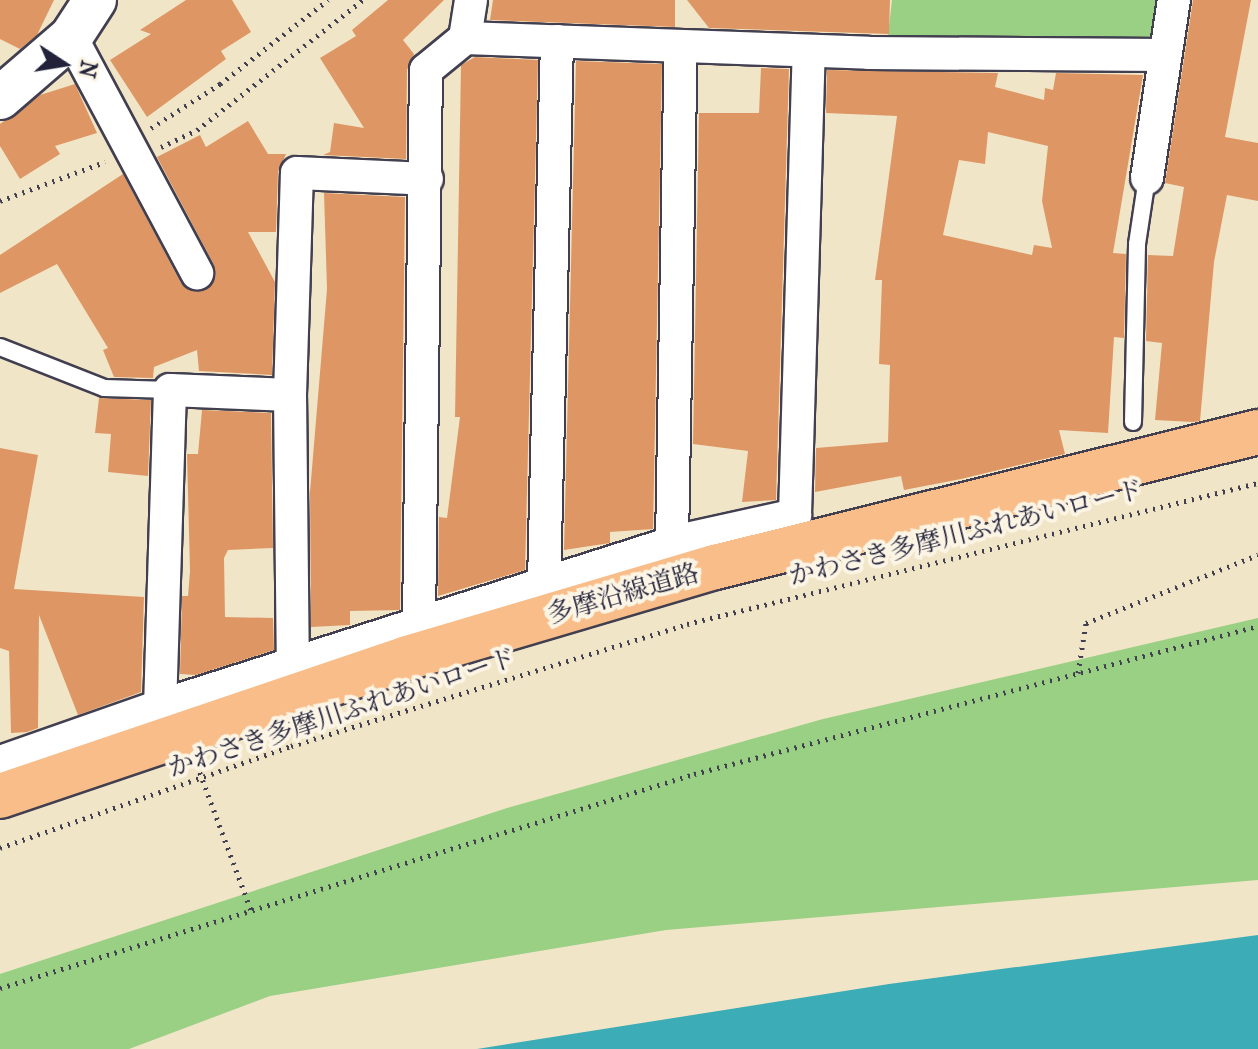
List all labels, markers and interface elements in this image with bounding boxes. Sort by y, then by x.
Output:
north arrow [24,24,104,104]
text: N [73,58,102,80]
street label: かわさき多摩川ふれあいロード [786,474,1146,592]
street label: 多摩沿線道路 [544,558,702,630]
street label: かわさき多摩川ふれあいロード [164,642,520,784]

